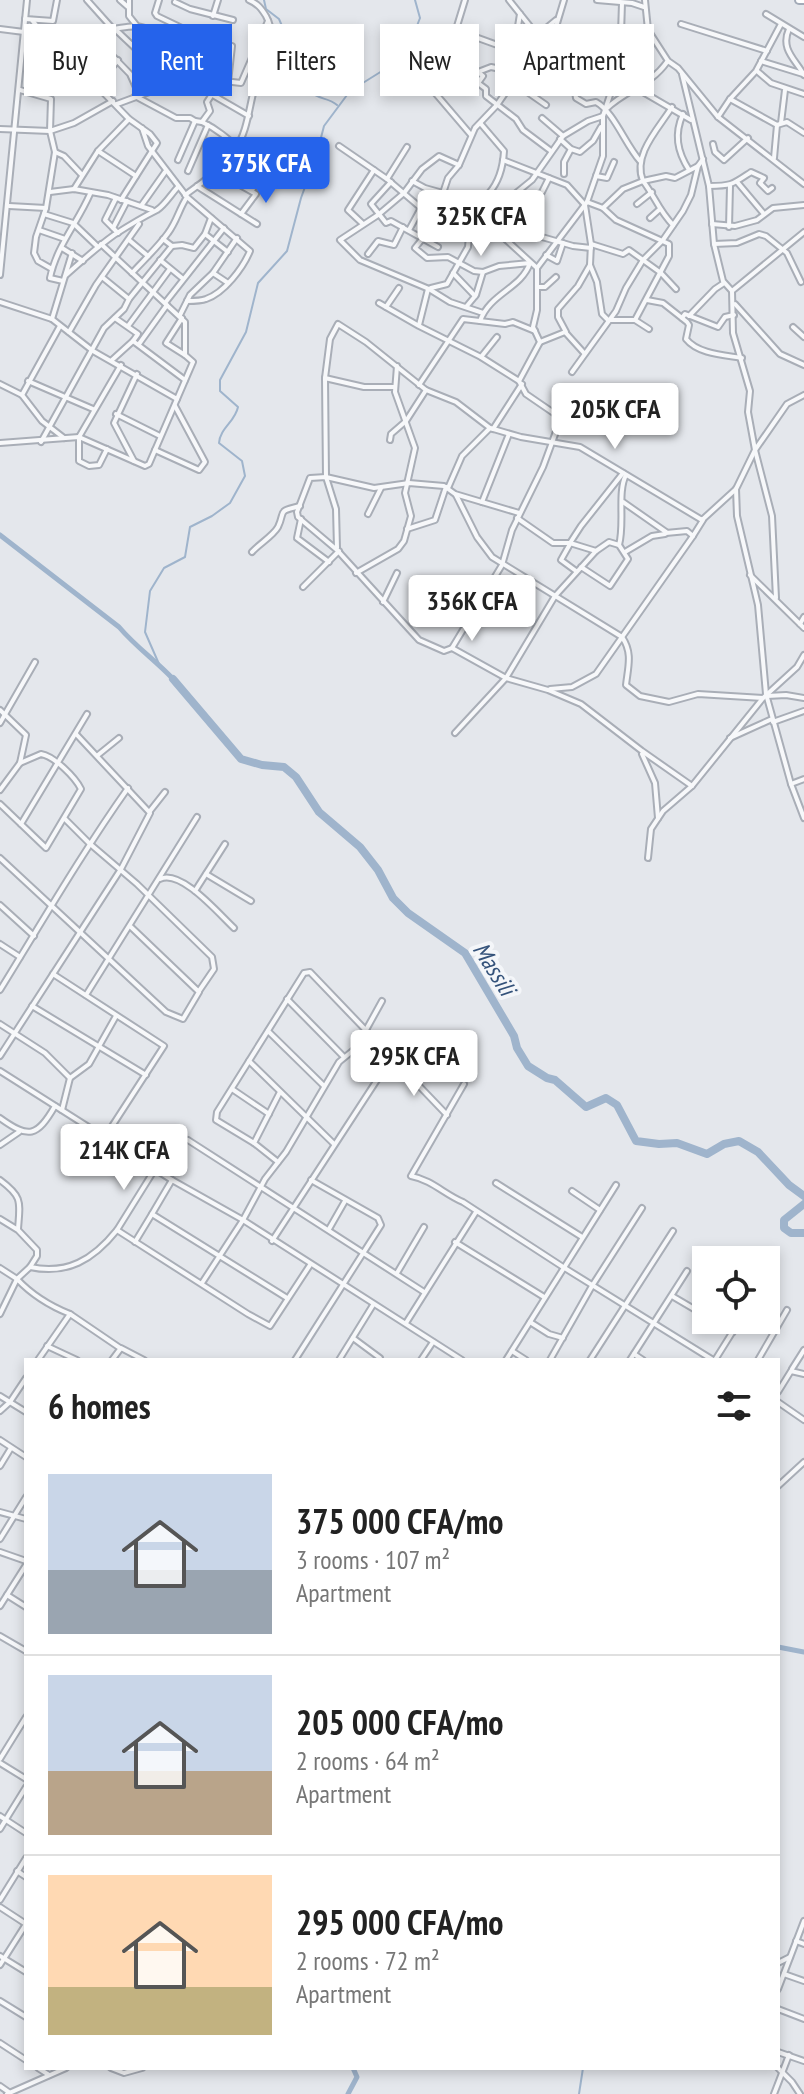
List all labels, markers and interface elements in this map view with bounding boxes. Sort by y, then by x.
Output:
chip: Buy [24,24,116,96]
chip: Rent [132,24,232,96]
chip: Filters [248,24,364,96]
chip: New [380,24,479,96]
chip: Apartment [495,24,654,96]
pin: 375K CFA [183,137,349,205]
text: 375K CFA [221,146,311,179]
pin: 325K CFA [398,190,564,258]
text: 325K CFA [436,199,526,232]
pin: 205K CFA [532,383,698,451]
text: 205K CFA [570,392,660,425]
pin: 356K CFA [389,575,555,643]
text: 356K CFA [427,584,517,617]
water label: Massili [466,936,524,1004]
pin: 295K CFA [331,1030,497,1098]
text: 295K CFA [369,1039,459,1072]
pin: 214K CFA [41,1124,207,1192]
text: 214K CFA [79,1133,169,1166]
map controls [692,1246,780,1334]
button: locate [692,1246,780,1334]
text: 6 homes [48,1384,151,1428]
icon: filters [712,1384,756,1428]
text: 375 000 CFA/mo [296,1499,503,1543]
icon: home [112,1506,208,1602]
text: 3 rooms · 107 m² [296,1543,450,1576]
text: Apartment [296,1576,391,1609]
text: 205 000 CFA/mo [296,1700,503,1744]
icon: home [112,1707,208,1803]
text: 2 rooms · 64 m² [296,1744,440,1777]
text: Apartment [296,1777,391,1810]
text: 295 000 CFA/mo [296,1900,503,1944]
icon: home [112,1907,208,2003]
text: 2 rooms · 72 m² [296,1944,440,1977]
text: Apartment [296,1977,391,2010]

